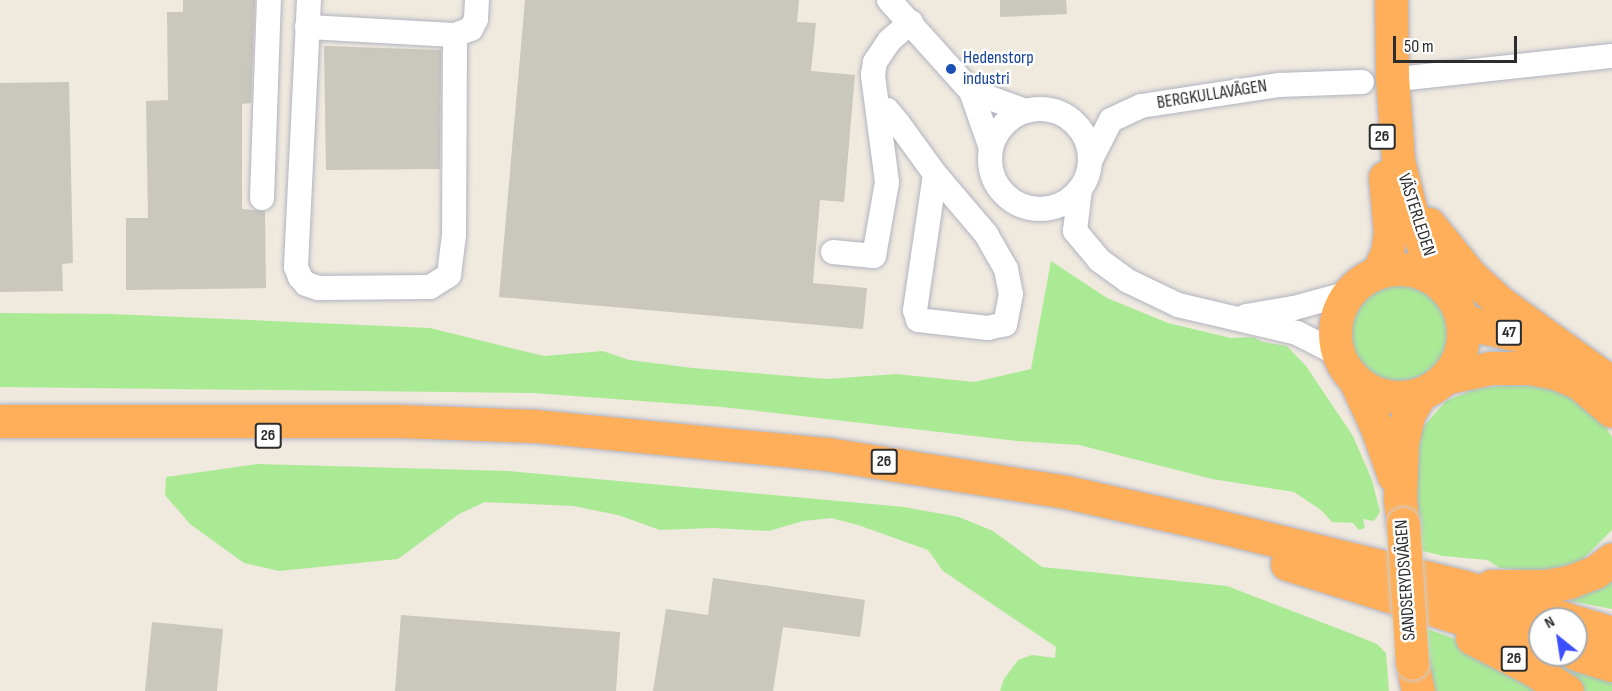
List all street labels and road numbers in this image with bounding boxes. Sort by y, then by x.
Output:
street label: BERGKULLAVÄGEN [1155,76,1269,114]
road number: 26 [1368,124,1396,150]
street label: VÄSTERLEDEN [1393,171,1439,259]
road number: 47 [1496,320,1522,346]
road number: 26 [254,423,282,449]
road number: 26 [870,449,898,475]
street label: SANDSERYDSVÄGEN [1391,519,1421,641]
road number: 26 [1500,646,1528,672]

